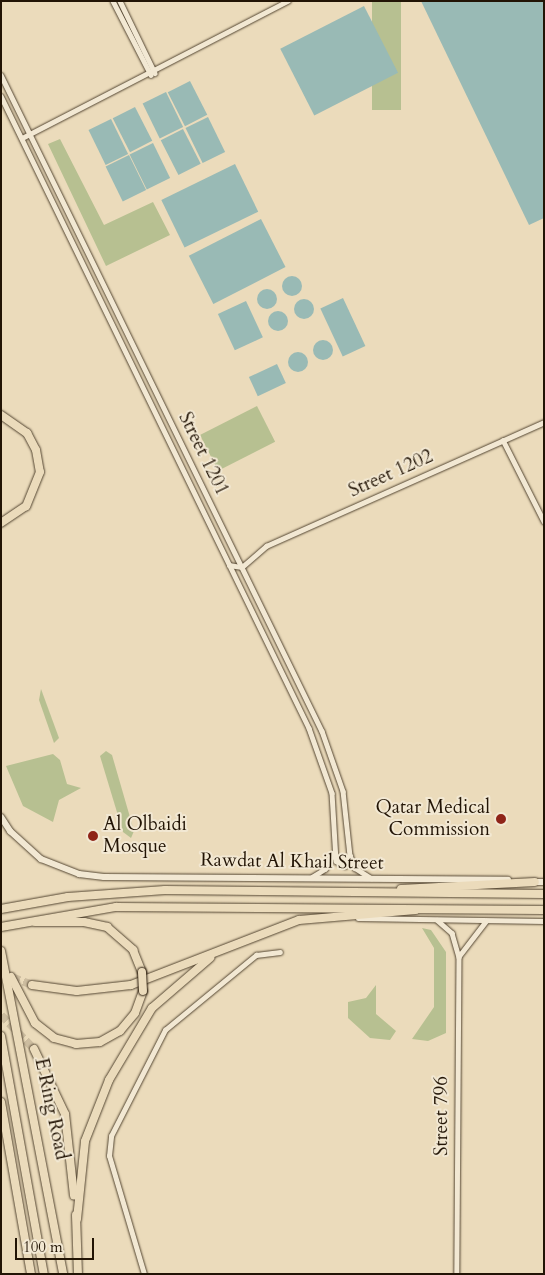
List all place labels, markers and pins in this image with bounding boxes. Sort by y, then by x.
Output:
place label: Qatar Medical Commission [375,797,490,841]
marker: Qatar Medical Commission [494,812,508,826]
place label: Al Olbaidi Mosque [103,814,187,858]
marker: Al Olbaidi Mosque [87,830,99,842]

